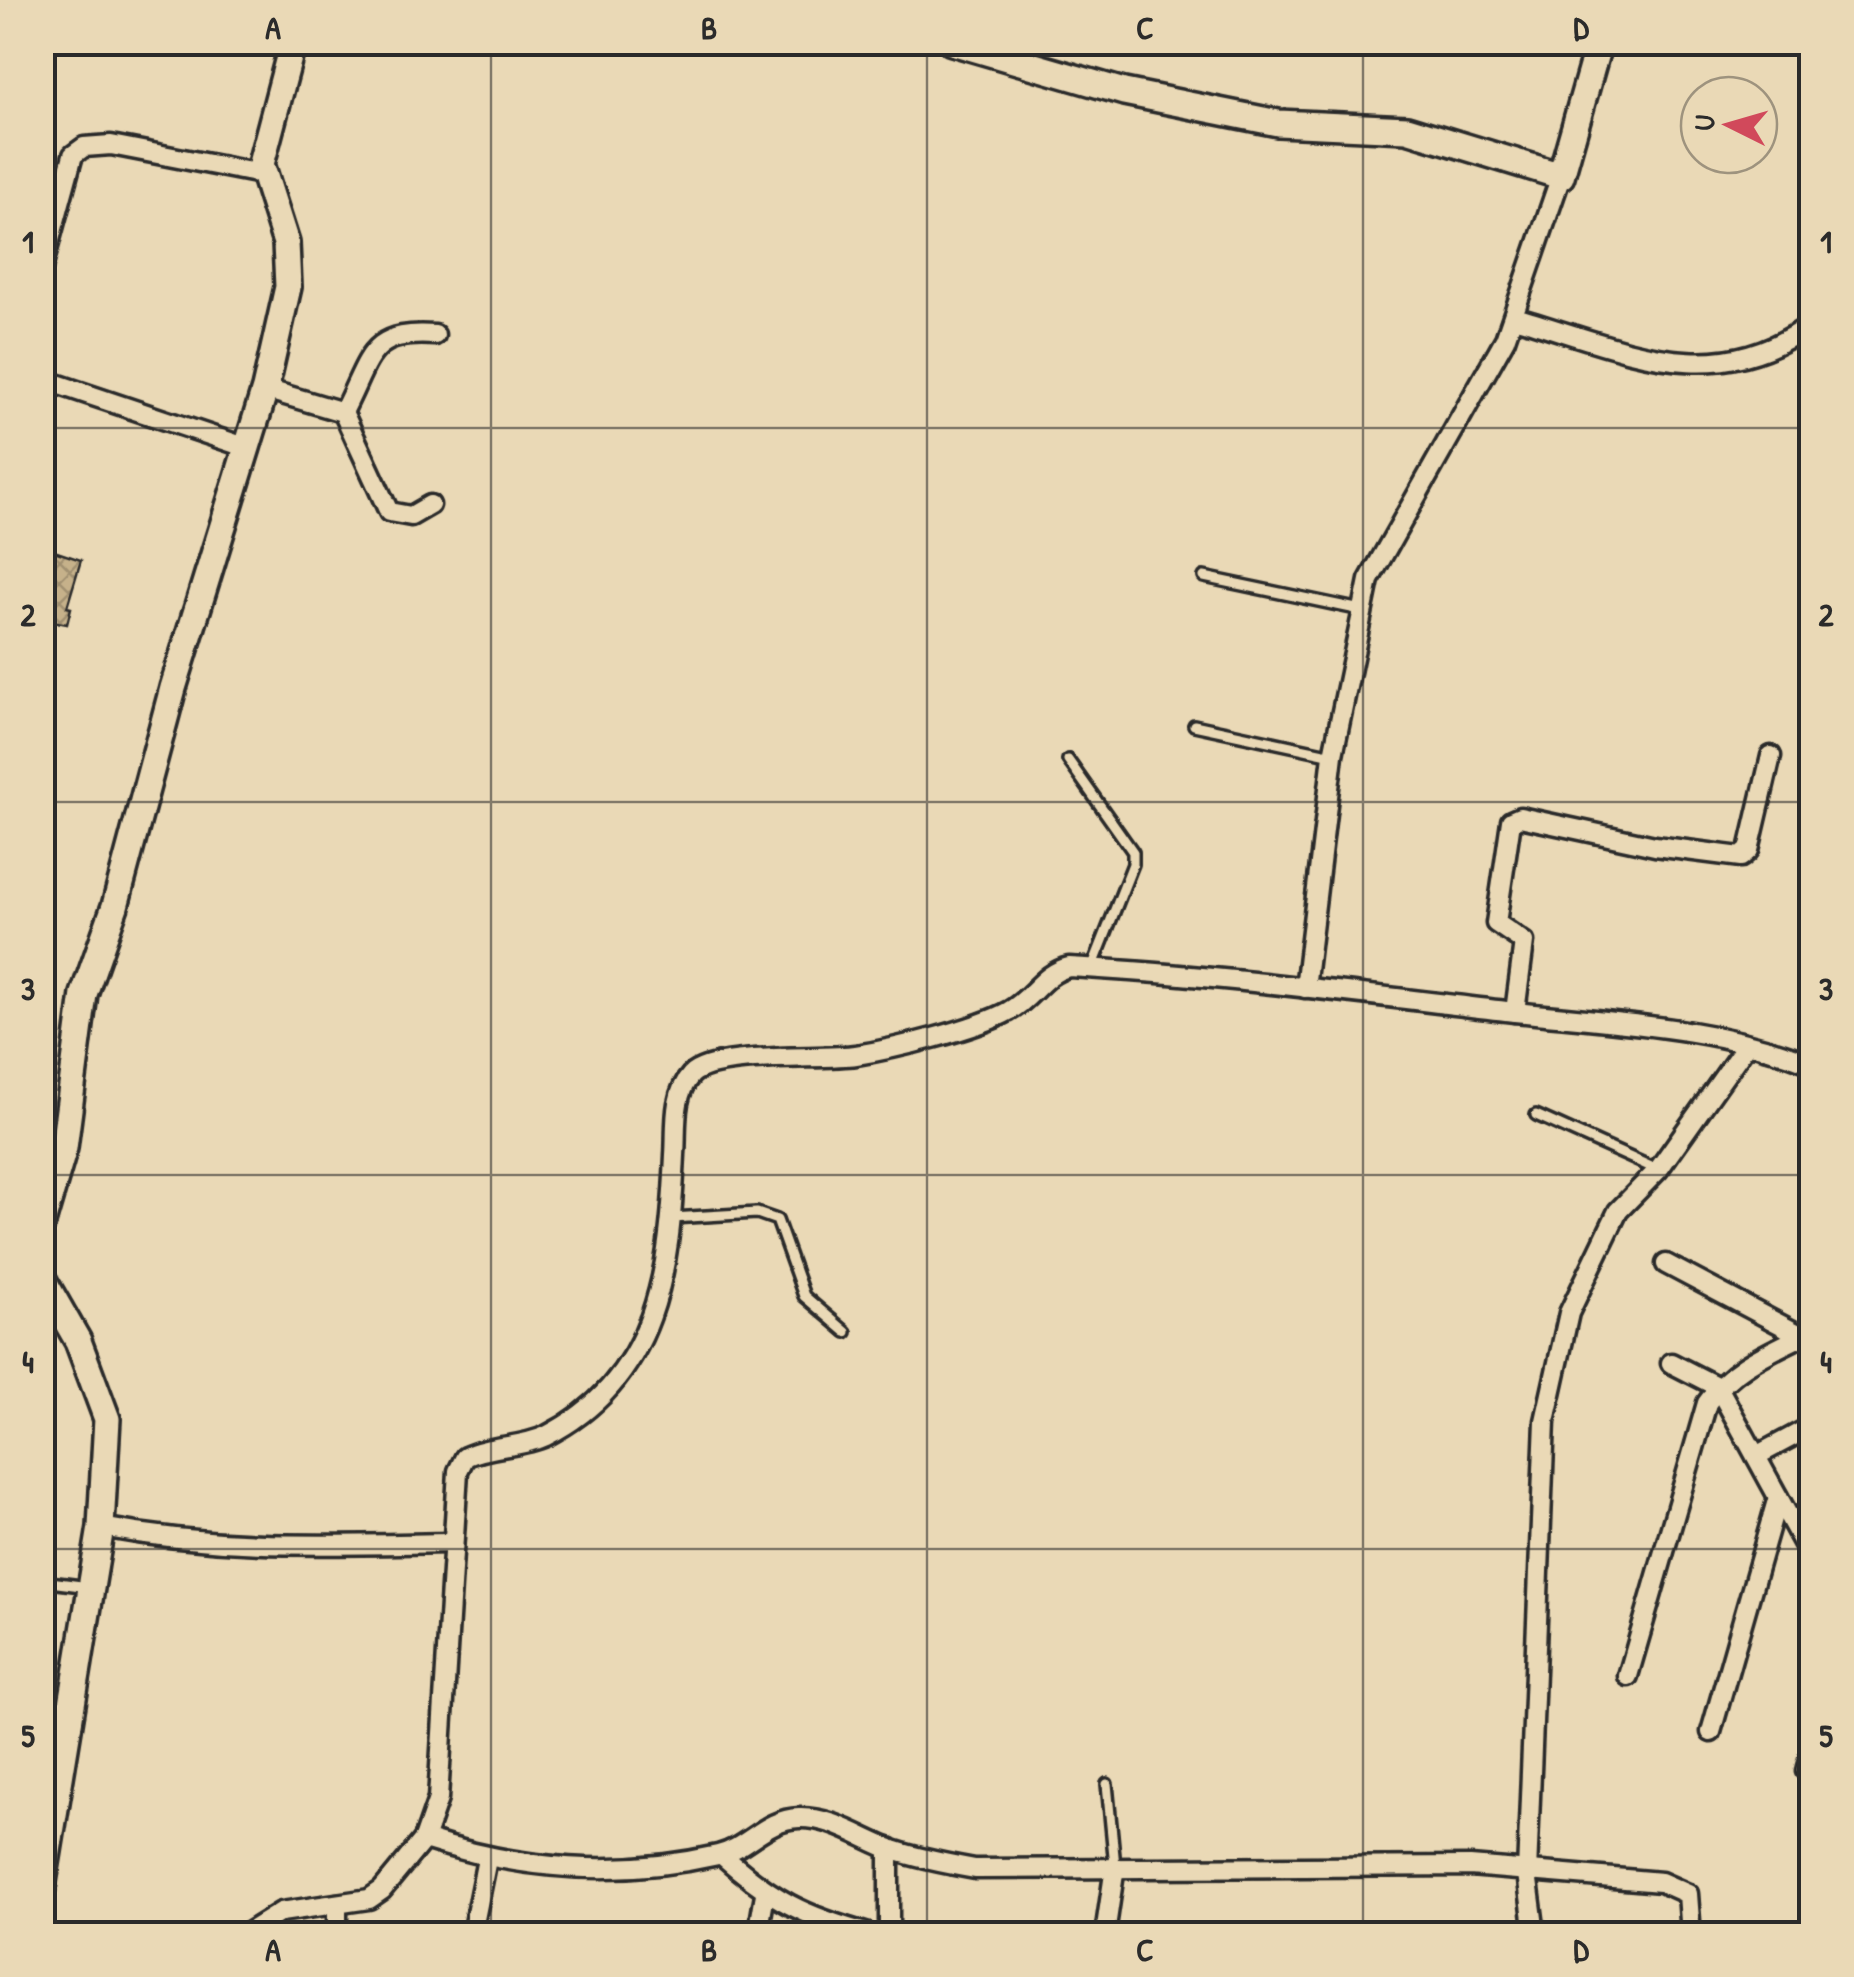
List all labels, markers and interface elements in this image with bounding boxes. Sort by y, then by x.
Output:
text: A [265,6,281,49]
text: B [701,6,717,49]
text: C [1136,6,1154,49]
text: D [1573,6,1589,49]
north arrow [1679,75,1779,175]
text: U [1684,113,1724,132]
text: 1 [22,220,34,263]
text: 1 [1820,220,1832,263]
text: 2 [21,593,37,636]
text: 2 [1819,593,1835,636]
text: 3 [21,967,35,1010]
text: 3 [1819,967,1833,1010]
text: 4 [22,1340,34,1383]
text: 4 [1820,1340,1832,1383]
text: 5 [21,1714,35,1757]
text: 5 [1819,1714,1833,1757]
text: A [265,1928,281,1971]
text: B [701,1928,717,1971]
text: C [1136,1928,1154,1971]
text: D [1573,1928,1589,1971]

